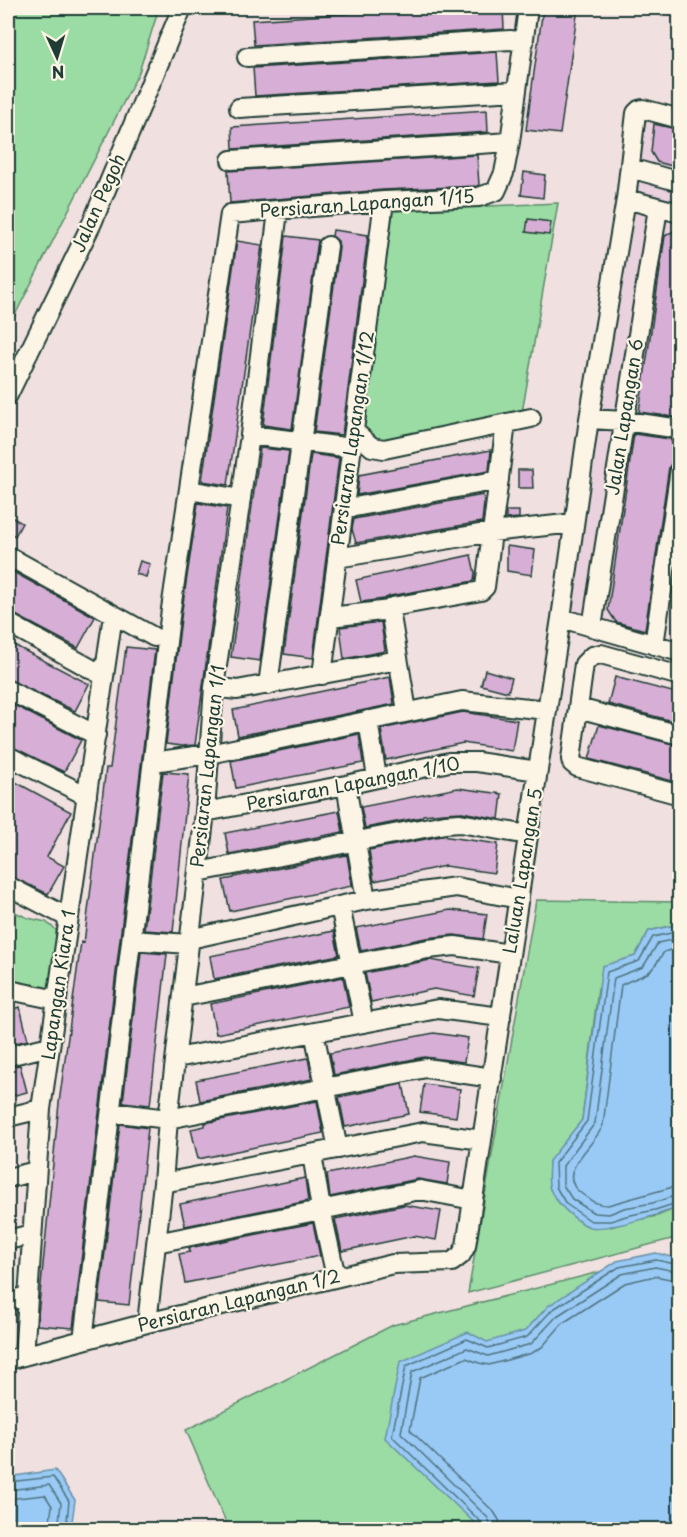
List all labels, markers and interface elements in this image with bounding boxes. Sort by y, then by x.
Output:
north arrow [27,27,87,87]
text: N [51,61,65,85]
street label: Jalan Pegoh [64,149,131,256]
street label: Persiaran Lapangan 1/15 [259,182,475,223]
street label: Persiaran Lapangan 1/12 [323,329,380,547]
street label: Jalan Lapangan 6 [598,337,649,497]
street label: Persiaran Lapangan 1/1 [182,663,231,869]
street label: Persiaran Lapangan 1/10 [244,749,462,816]
street label: Laluan Lapangan 5 [495,786,548,955]
street label: Lapangan Kiara 1 [34,908,81,1062]
street label: Persiaran Lapangan 1/2 [134,1261,343,1338]

